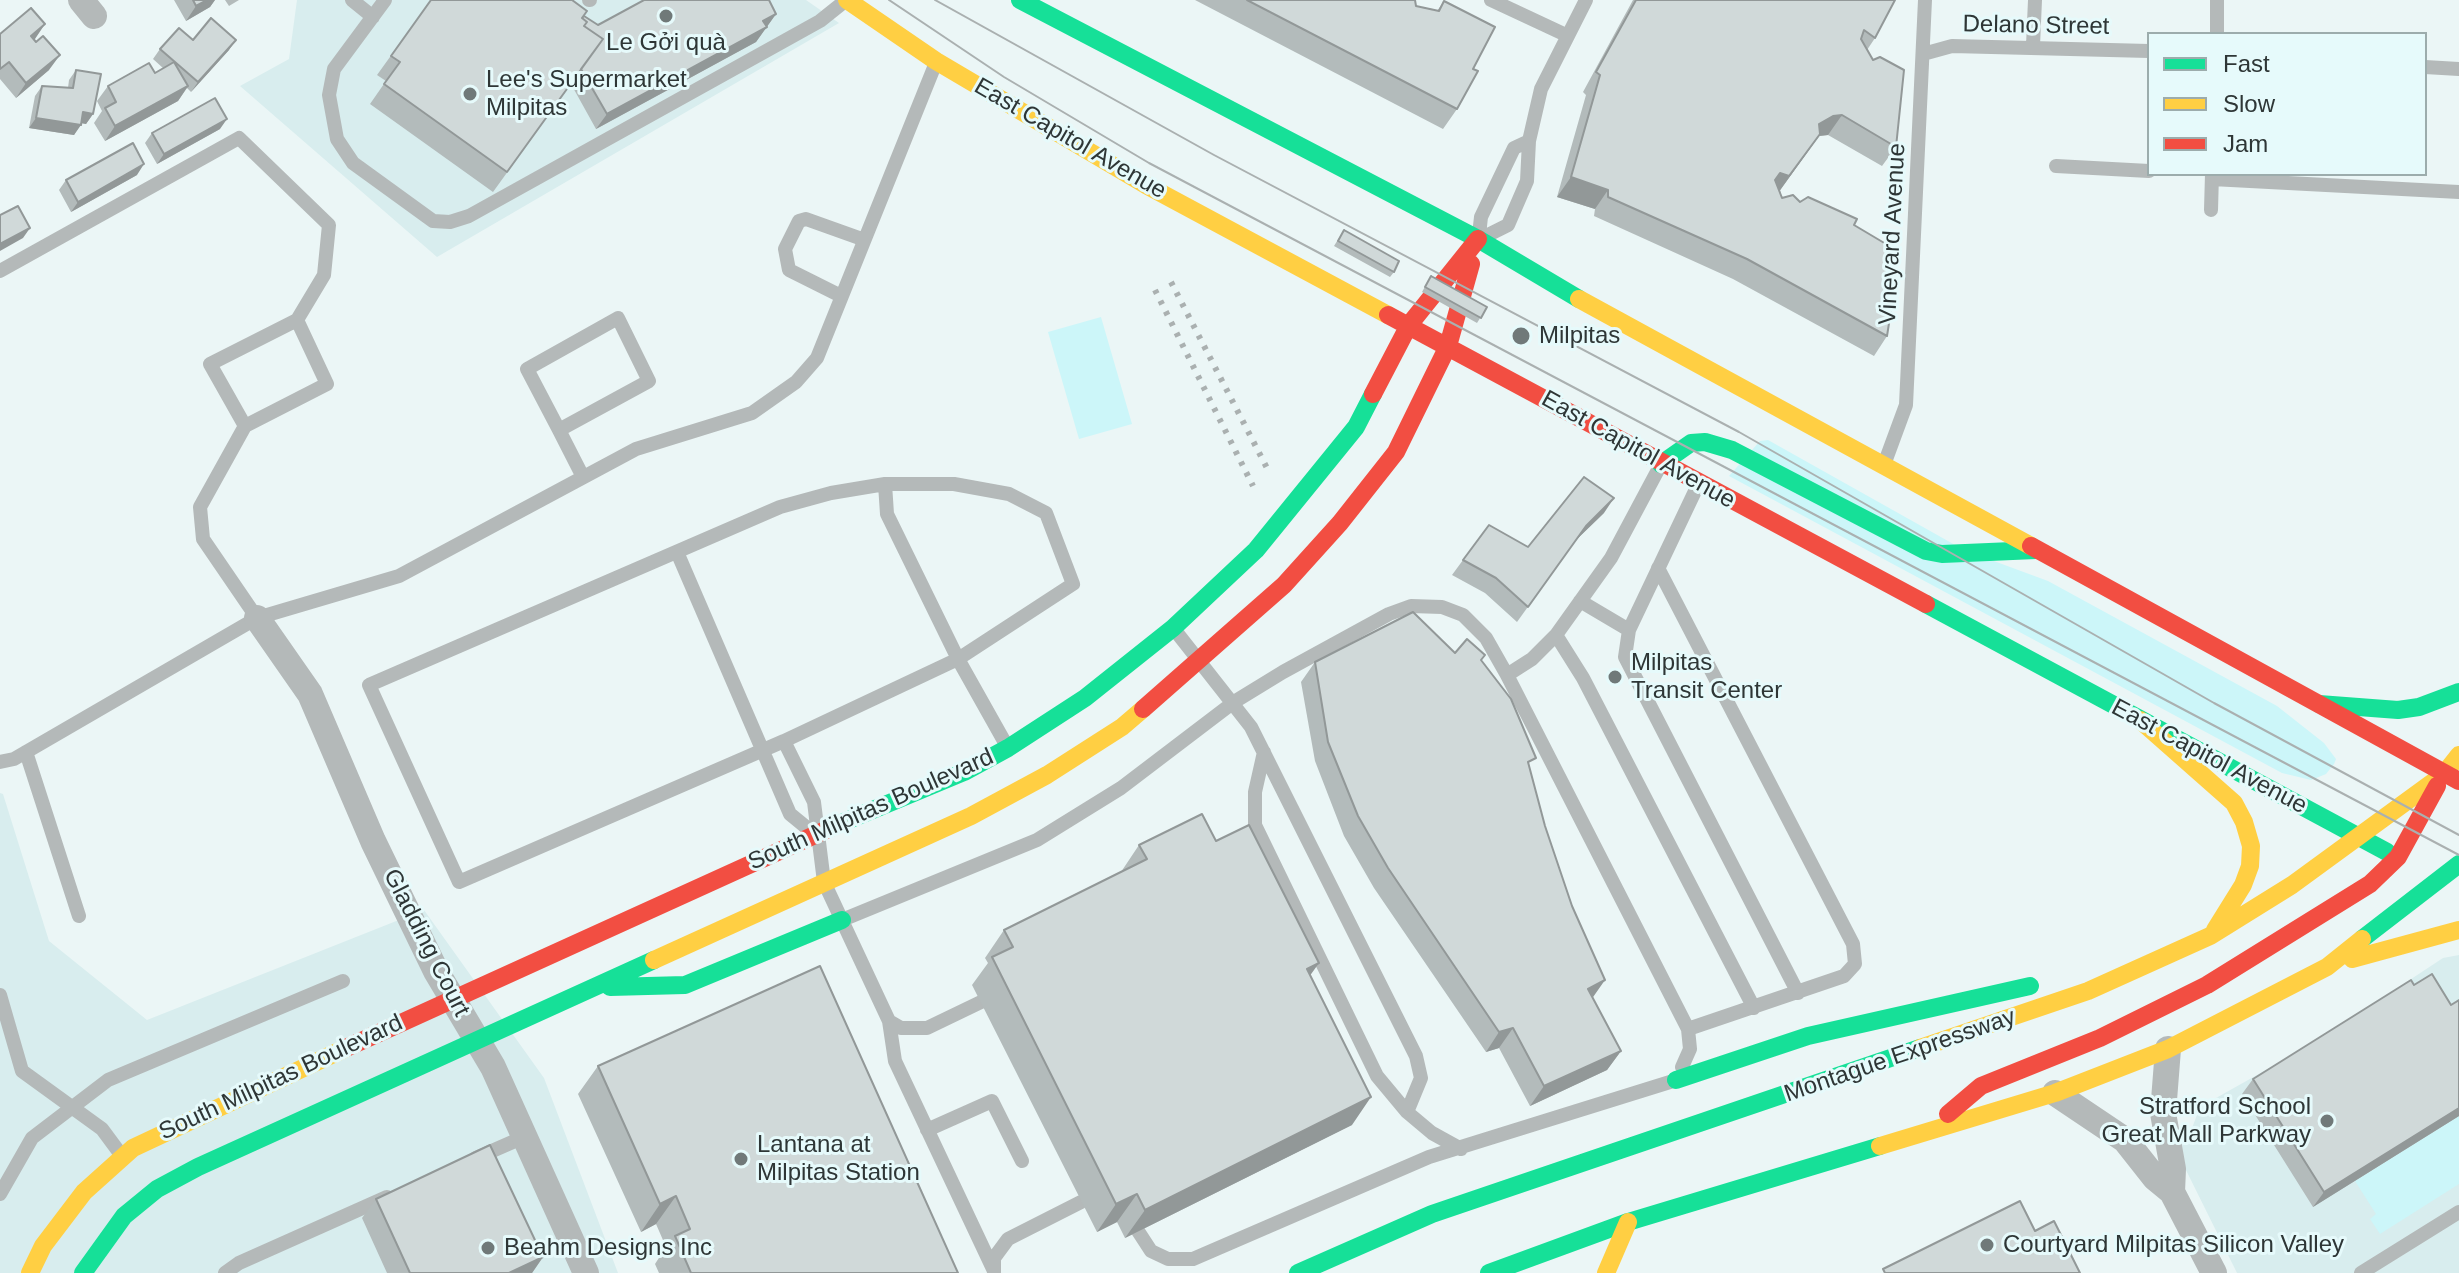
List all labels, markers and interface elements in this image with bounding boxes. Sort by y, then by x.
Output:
marker: Le Gởi quà [657,7,675,25]
street label: Delano Street [1962,10,2110,42]
place label: Le Gởi quà [606,29,726,57]
legend [2147,32,2427,176]
text: Fast [2223,50,2270,77]
place label: Lee's Supermarket Milpitas [486,66,687,122]
street label: East Capitol Avenue [969,72,1171,206]
marker: Lee's Supermarket Milpitas [461,85,479,103]
text: Slow [2223,90,2275,117]
text: Jam [2223,130,2268,157]
street label: Vineyard Avenue [1874,142,1912,326]
place label: Milpitas [1539,322,1620,350]
marker: Milpitas [1510,325,1532,347]
street label: East Capitol Avenue [1536,385,1740,515]
place label: Milpitas Transit Center [1631,649,1782,705]
marker: Milpitas Transit Center [1606,668,1624,686]
street label: East Capitol Avenue [2106,693,2312,821]
street label: South Milpitas Boulevard [744,743,998,877]
street label: Gladding Court [377,865,475,1021]
street label: Montague Expressway [1781,1003,2019,1109]
street label: South Milpitas Boulevard [155,1009,407,1147]
place label: Stratford School Great Mall Parkway [2102,1093,2311,1149]
marker: Stratford School Great Mall Parkway [2318,1112,2336,1130]
place label: Lantana at Milpitas Station [757,1131,920,1187]
marker: Lantana at Milpitas Station [732,1150,750,1168]
place label: Courtyard Milpitas Silicon Valley [2003,1231,2344,1259]
place label: Beahm Designs Inc [504,1234,712,1262]
marker: Courtyard Milpitas Silicon Valley [1978,1236,1996,1254]
marker: Beahm Designs Inc [479,1239,497,1257]

